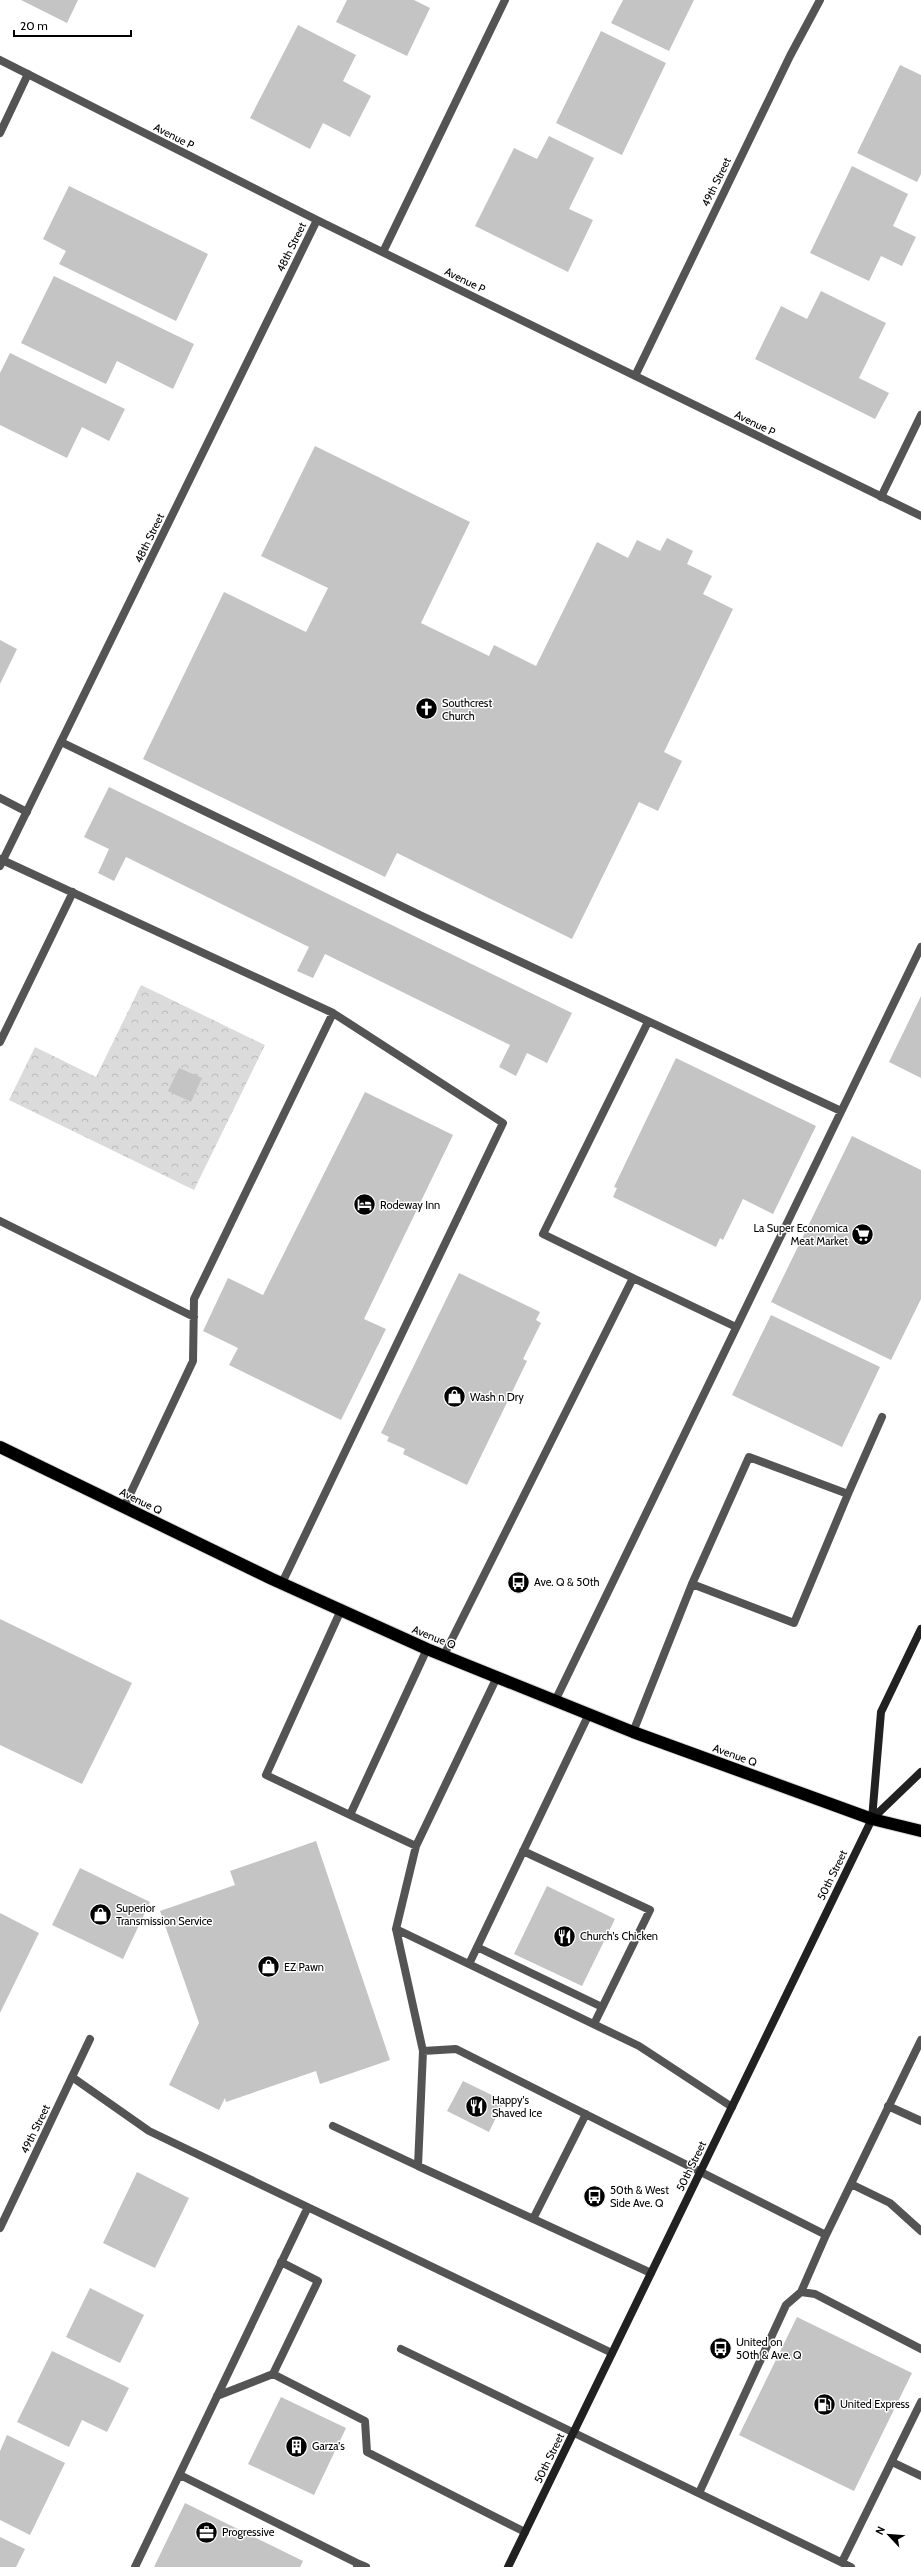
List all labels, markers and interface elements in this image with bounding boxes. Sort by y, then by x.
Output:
scale bar [14,12,131,38]
text: 20 m [20,18,48,33]
street label: Avenue P [151,120,197,152]
street label: 49th Street [698,155,734,209]
street label: 48th Street [273,220,309,274]
street label: Avenue P [442,264,488,296]
street label: Avenue P [732,407,778,439]
street label: 48th Street [131,511,167,565]
church icon: Southcrest Church [413,696,439,722]
place label: Southcrest Church [442,696,492,723]
hotel icon: Rodeway Inn [351,1192,377,1218]
place label: Rodeway Inn [380,1198,440,1212]
place label: La Super Economica Meat Market [754,1221,849,1248]
supermarket icon: La Super Economica Meat Market [850,1221,876,1247]
shop icon: Wash n Dry [441,1384,467,1410]
place label: Wash n Dry [470,1390,524,1404]
street label: Avenue Q [117,1485,165,1518]
bus stop icon: Ave. Q & 50th [505,1569,531,1595]
place label: Ave. Q & 50th [534,1575,600,1589]
street label: Avenue Q [410,1622,458,1652]
street label: Avenue Q [711,1741,759,1770]
street label: 50th Street [814,1847,850,1902]
shop icon: Superior Transmission Service [88,1901,114,1927]
place label: Superior Transmission Service [116,1901,213,1928]
restaurant icon: Church's Chicken [552,1923,578,1949]
place label: Church's Chicken [580,1929,658,1943]
shop icon: EZ Pawn [256,1954,282,1980]
place label: EZ Pawn [284,1960,324,1974]
restaurant icon: Happy's Shaved Ice [463,2093,489,2119]
place label: Happy's Shaved Ice [492,2093,542,2120]
street label: 49th Street [17,2102,53,2156]
street label: 50th Street [673,2138,709,2193]
bus stop icon: 50th & West Side Ave. Q [581,2183,607,2209]
place label: 50th & West Side Ave. Q [610,2183,669,2210]
bus stop icon: United on 50th & Ave. Q [707,2335,733,2361]
place label: United on 50th & Ave. Q [736,2335,802,2362]
fuel station icon: United Express [812,2391,838,2417]
place label: United Express [840,2397,910,2411]
street label: 50th Street [531,2430,567,2485]
building icon: Garza's [284,2433,310,2459]
place label: Garza's [312,2439,345,2453]
north arrow [869,2515,909,2555]
office icon: Progressive [194,2519,220,2545]
text: N [872,2524,888,2537]
place label: Progressive [222,2525,275,2539]

